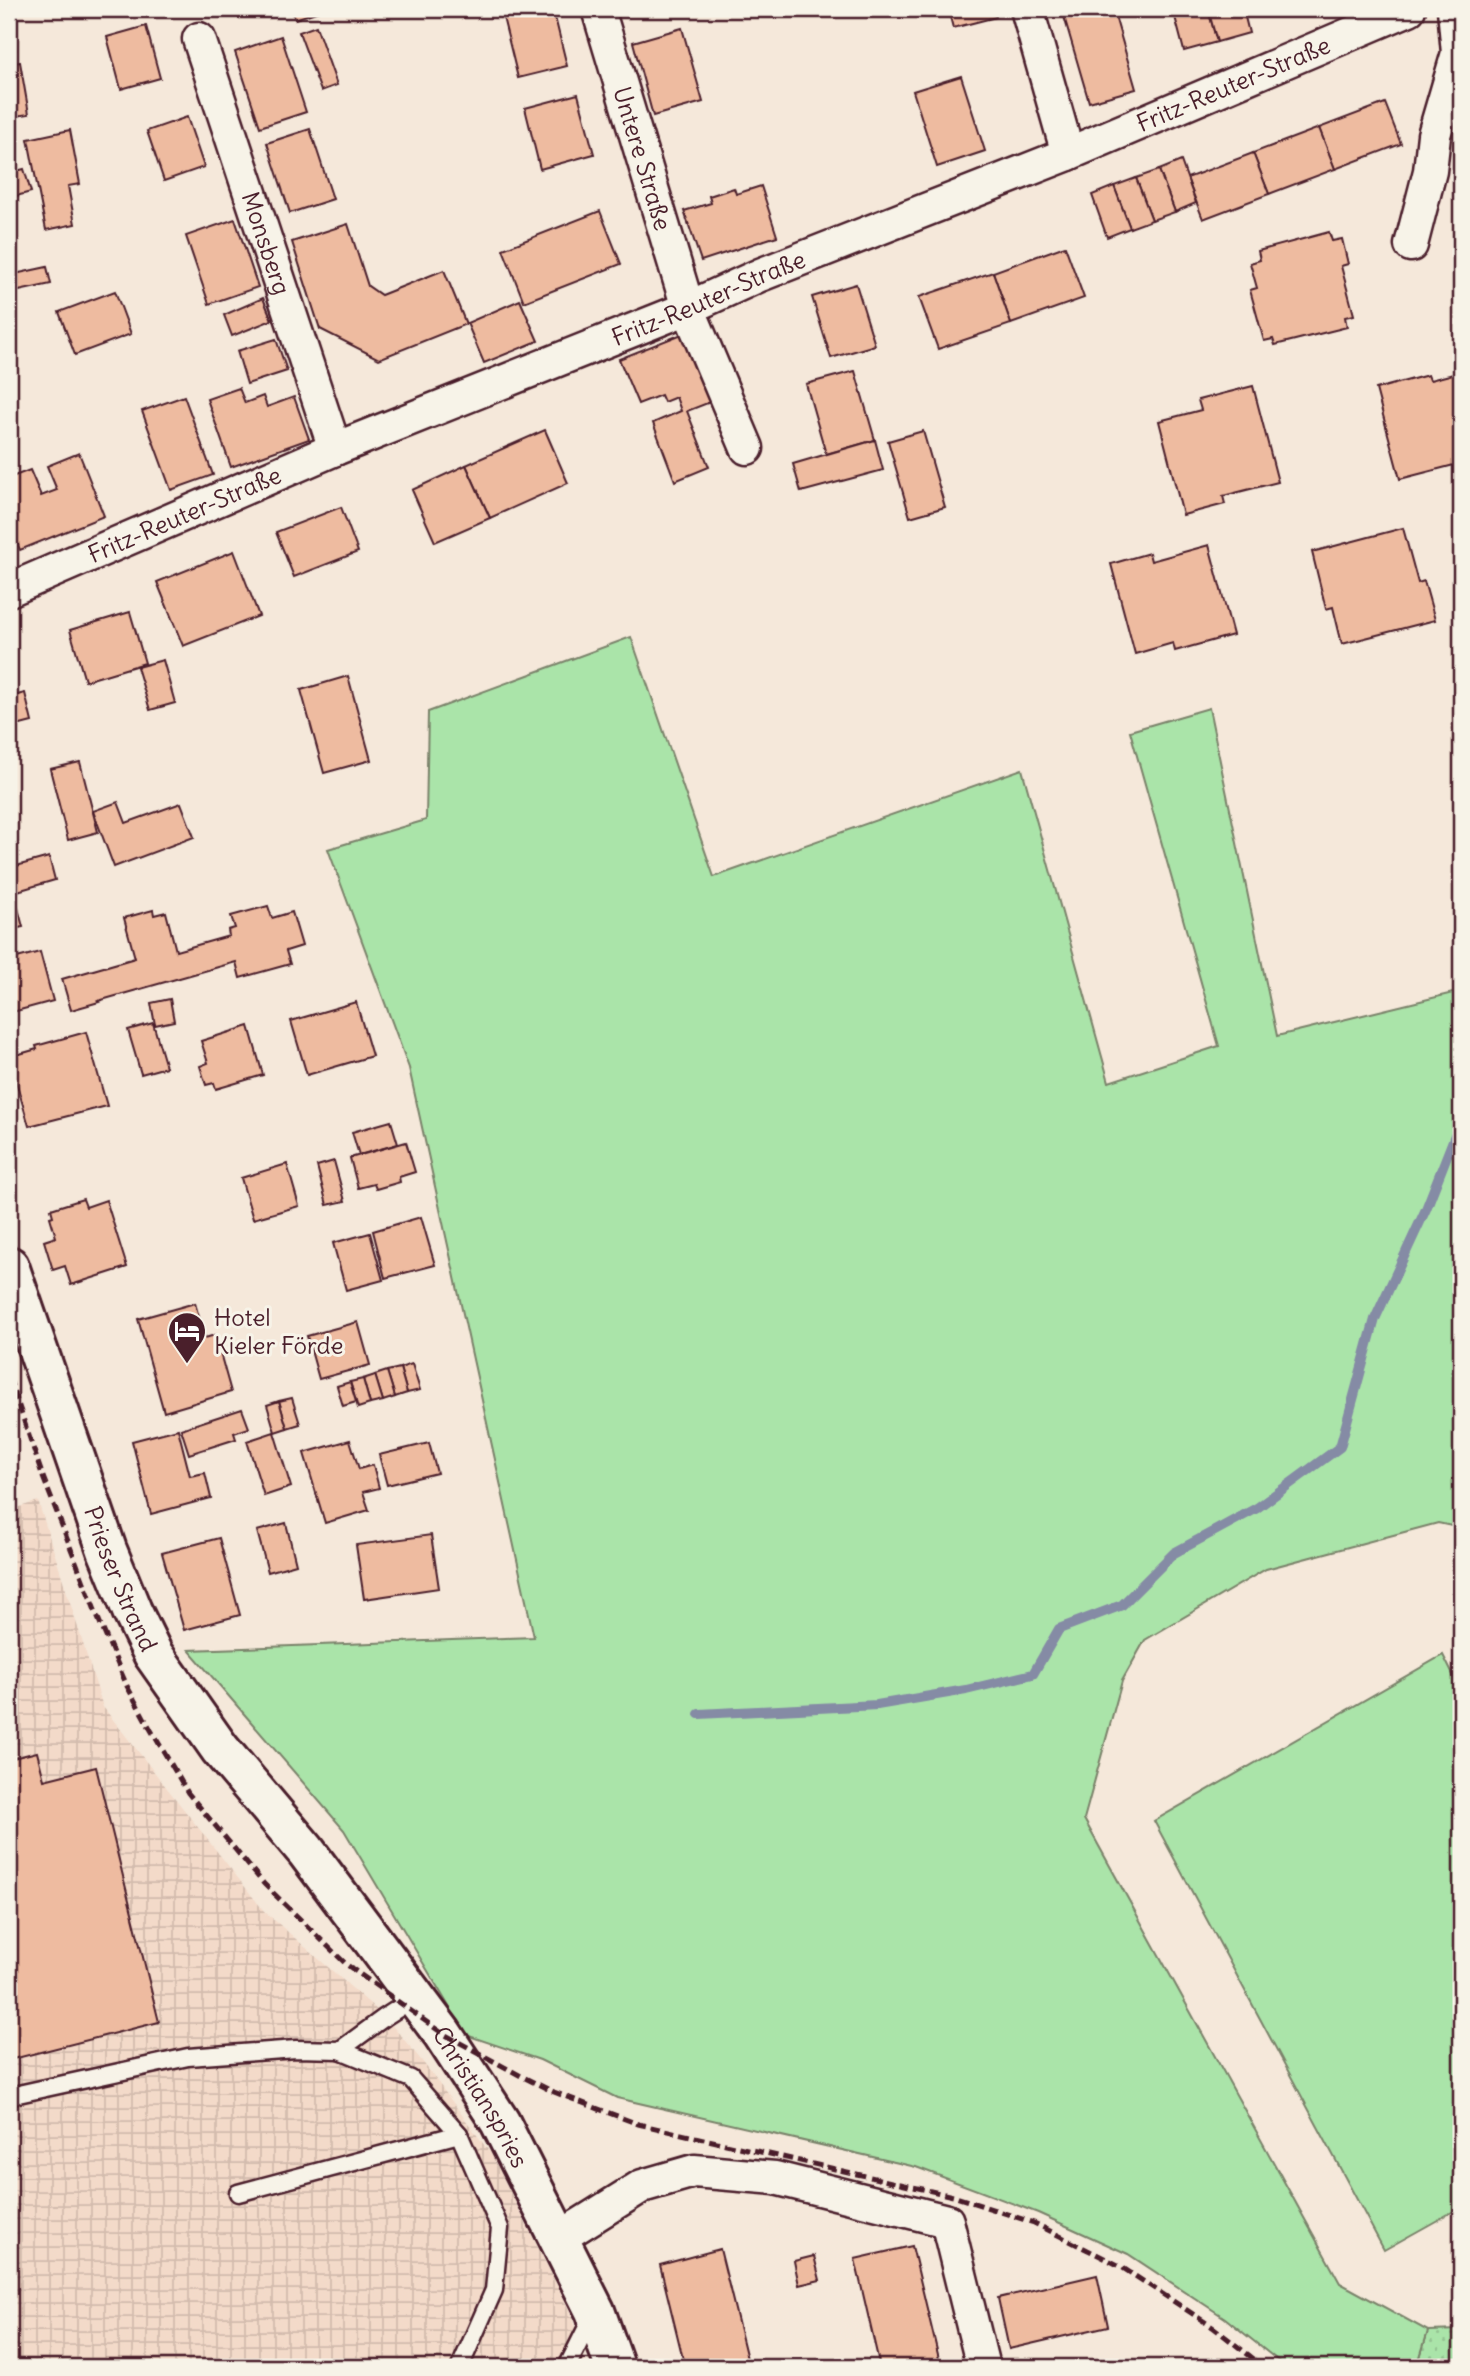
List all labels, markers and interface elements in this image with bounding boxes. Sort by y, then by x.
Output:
street label: Fritz-Reuter-Straße [1132,29,1335,138]
street label: Untere Straße [607,83,679,234]
street label: Monsberg [236,188,298,298]
street label: Fritz-Reuter-Straße [607,244,809,352]
street label: Fritz-Reuter-Straße [83,459,285,569]
place label: Hotel Kieler Förde [214,1302,343,1360]
hotel icon: Hotel Kieler Förde [166,1310,208,1365]
street label: Prieser Strand [78,1502,164,1656]
street label: Christianspries [427,2020,535,2172]

